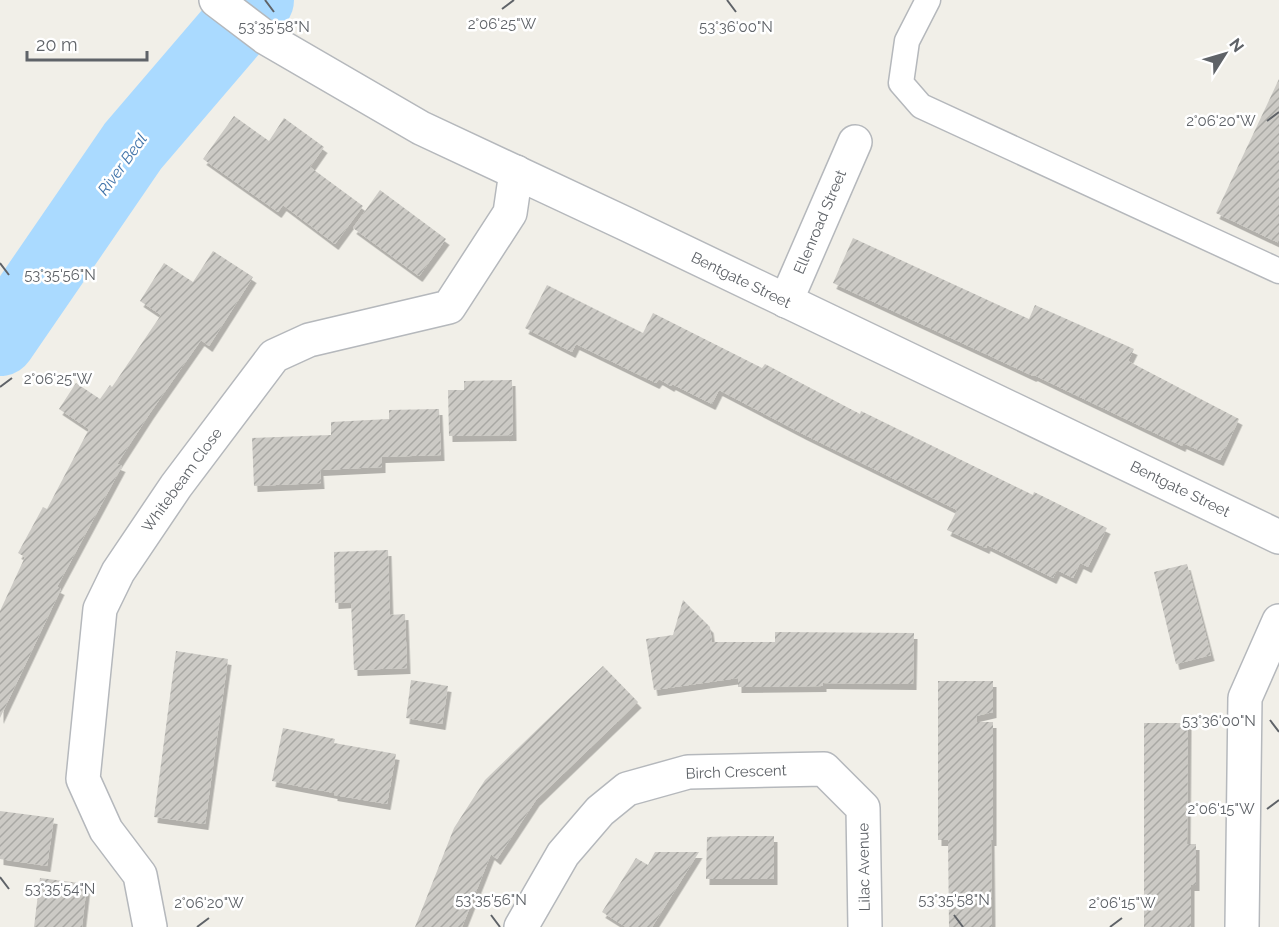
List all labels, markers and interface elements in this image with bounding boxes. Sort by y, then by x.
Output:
text: 2°06'25"W [468,15,537,33]
text: 53°35'58"N [238,18,310,36]
text: 53°36'00"N [699,18,773,36]
scale bar [27,24,147,62]
north arrow [1195,24,1255,84]
text: 20 m [36,34,78,55]
text: N [1225,35,1248,56]
text: 2°06'20"W [1186,112,1256,130]
water label: River Beal [94,130,151,199]
street label: Ellenroad Street [790,167,850,277]
street label: Bentgate Street [688,248,794,312]
text: 53°35'56"N [24,266,96,284]
text: 2°06'25"W [24,370,93,388]
street label: Whitebeam Close [138,424,226,536]
street label: Bentgate Street [1127,457,1233,521]
text: 53°36'00"N [1182,712,1256,730]
street label: Birch Crescent [685,761,787,783]
text: 2°06'15"W [1187,800,1255,818]
street label: Lilac Avenue [854,822,874,911]
text: 53°35'54"N [25,880,95,898]
text: 53°35'56"N [455,891,527,909]
text: 53°35'58"N [918,891,990,909]
text: 2°06'20"W [174,894,244,912]
text: 2°06'15"W [1088,894,1156,912]

